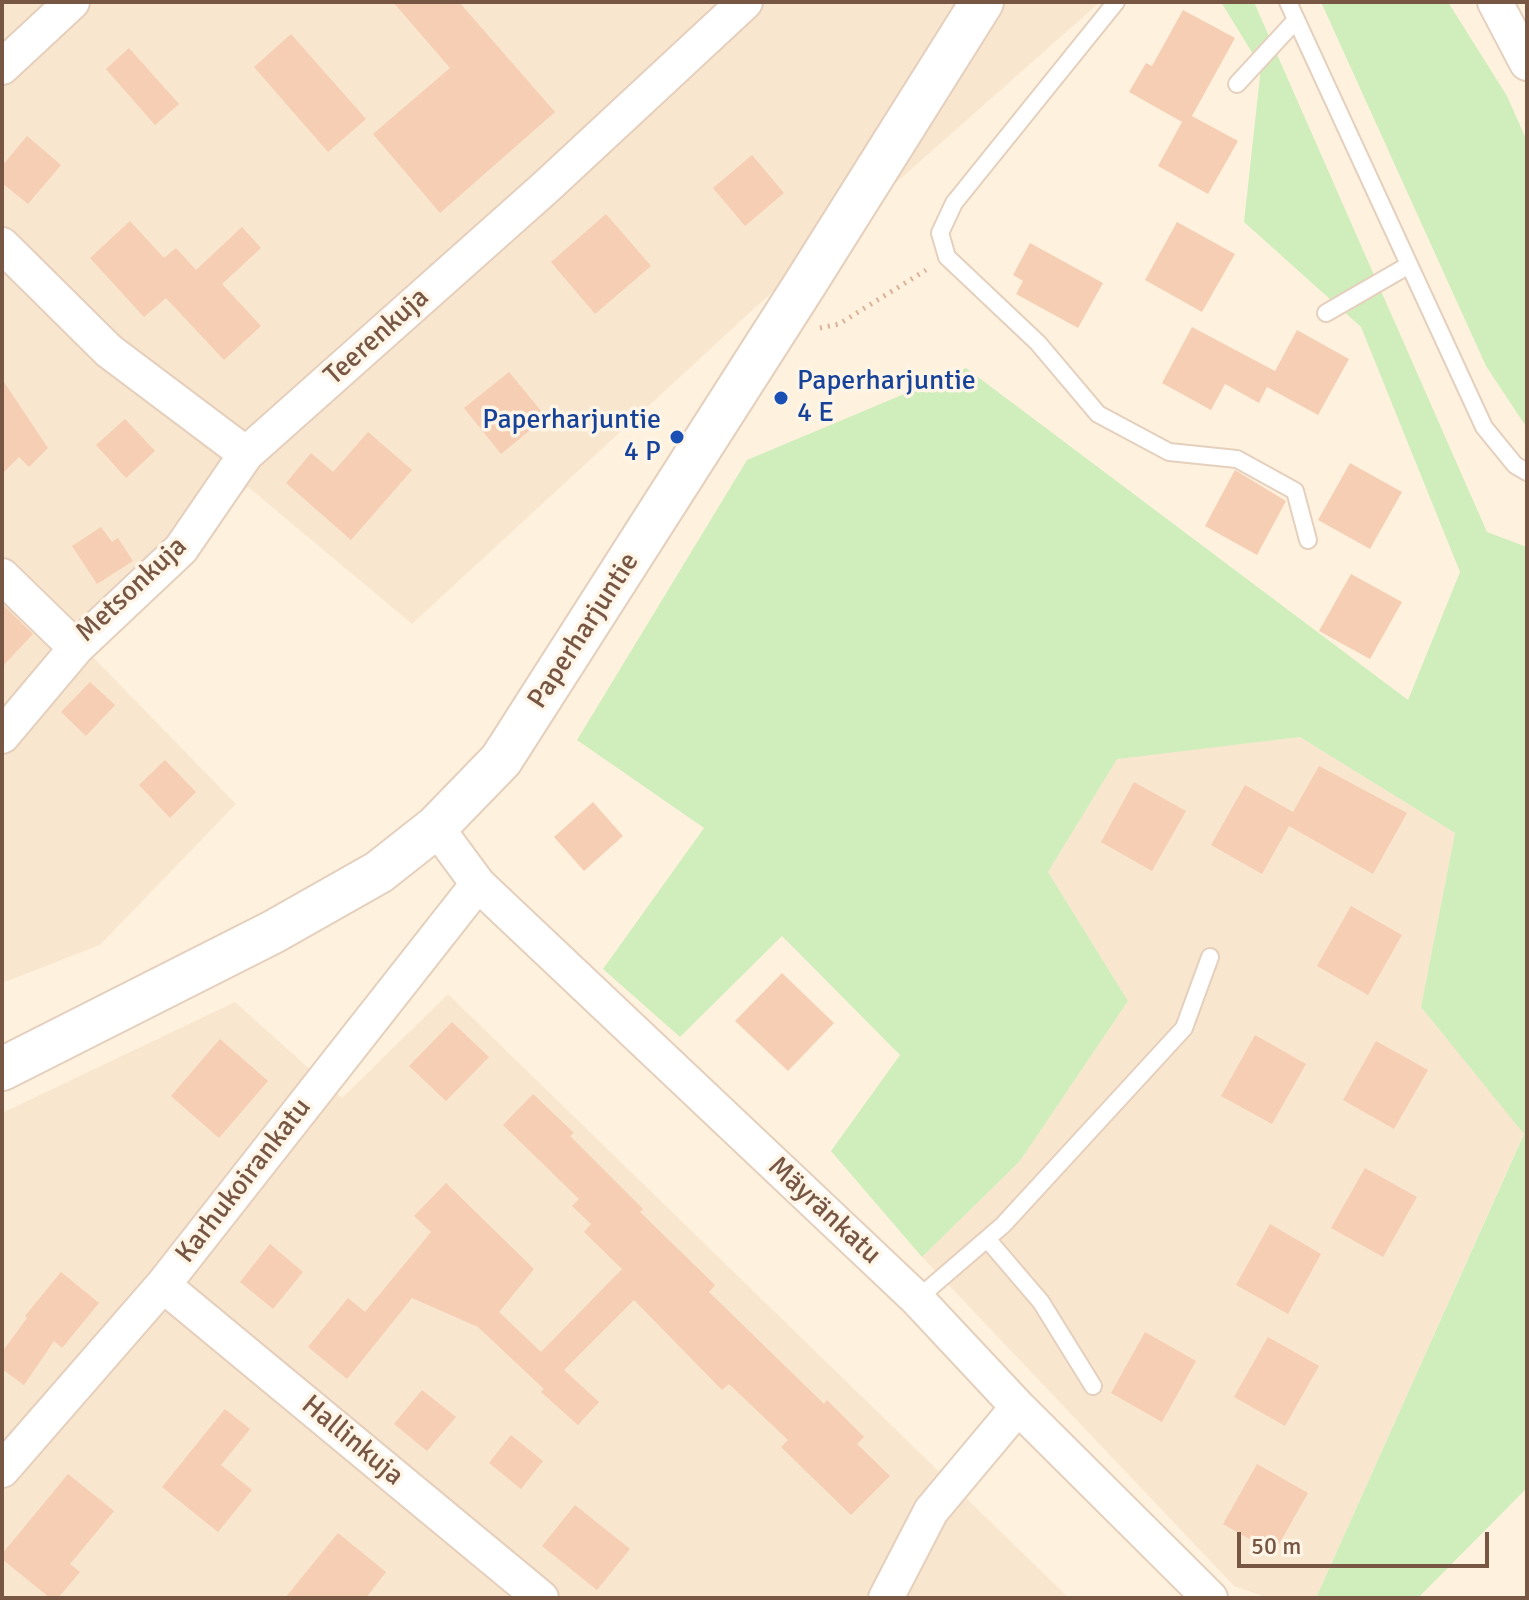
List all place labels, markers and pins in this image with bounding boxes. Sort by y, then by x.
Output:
place label: Paperharjuntie 4 E [797,365,976,431]
marker: Paperharjuntie 4 E [772,389,790,407]
place label: Paperharjuntie 4 P [482,404,661,470]
marker: Paperharjuntie 4 P [668,428,686,446]

